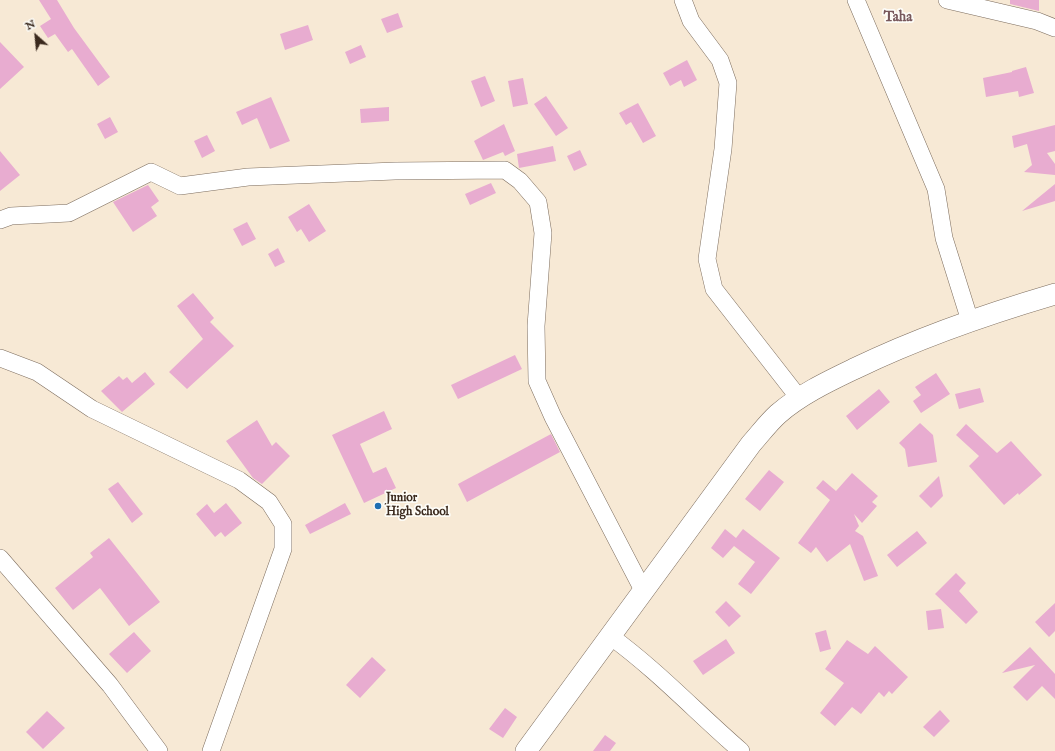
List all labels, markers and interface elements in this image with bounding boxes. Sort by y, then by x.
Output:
district label: Taha [884,10,912,26]
north arrow [16,16,56,56]
text: N [23,17,38,34]
place label: Junior High School [386,492,449,520]
marker: Junior High School [373,501,383,511]

